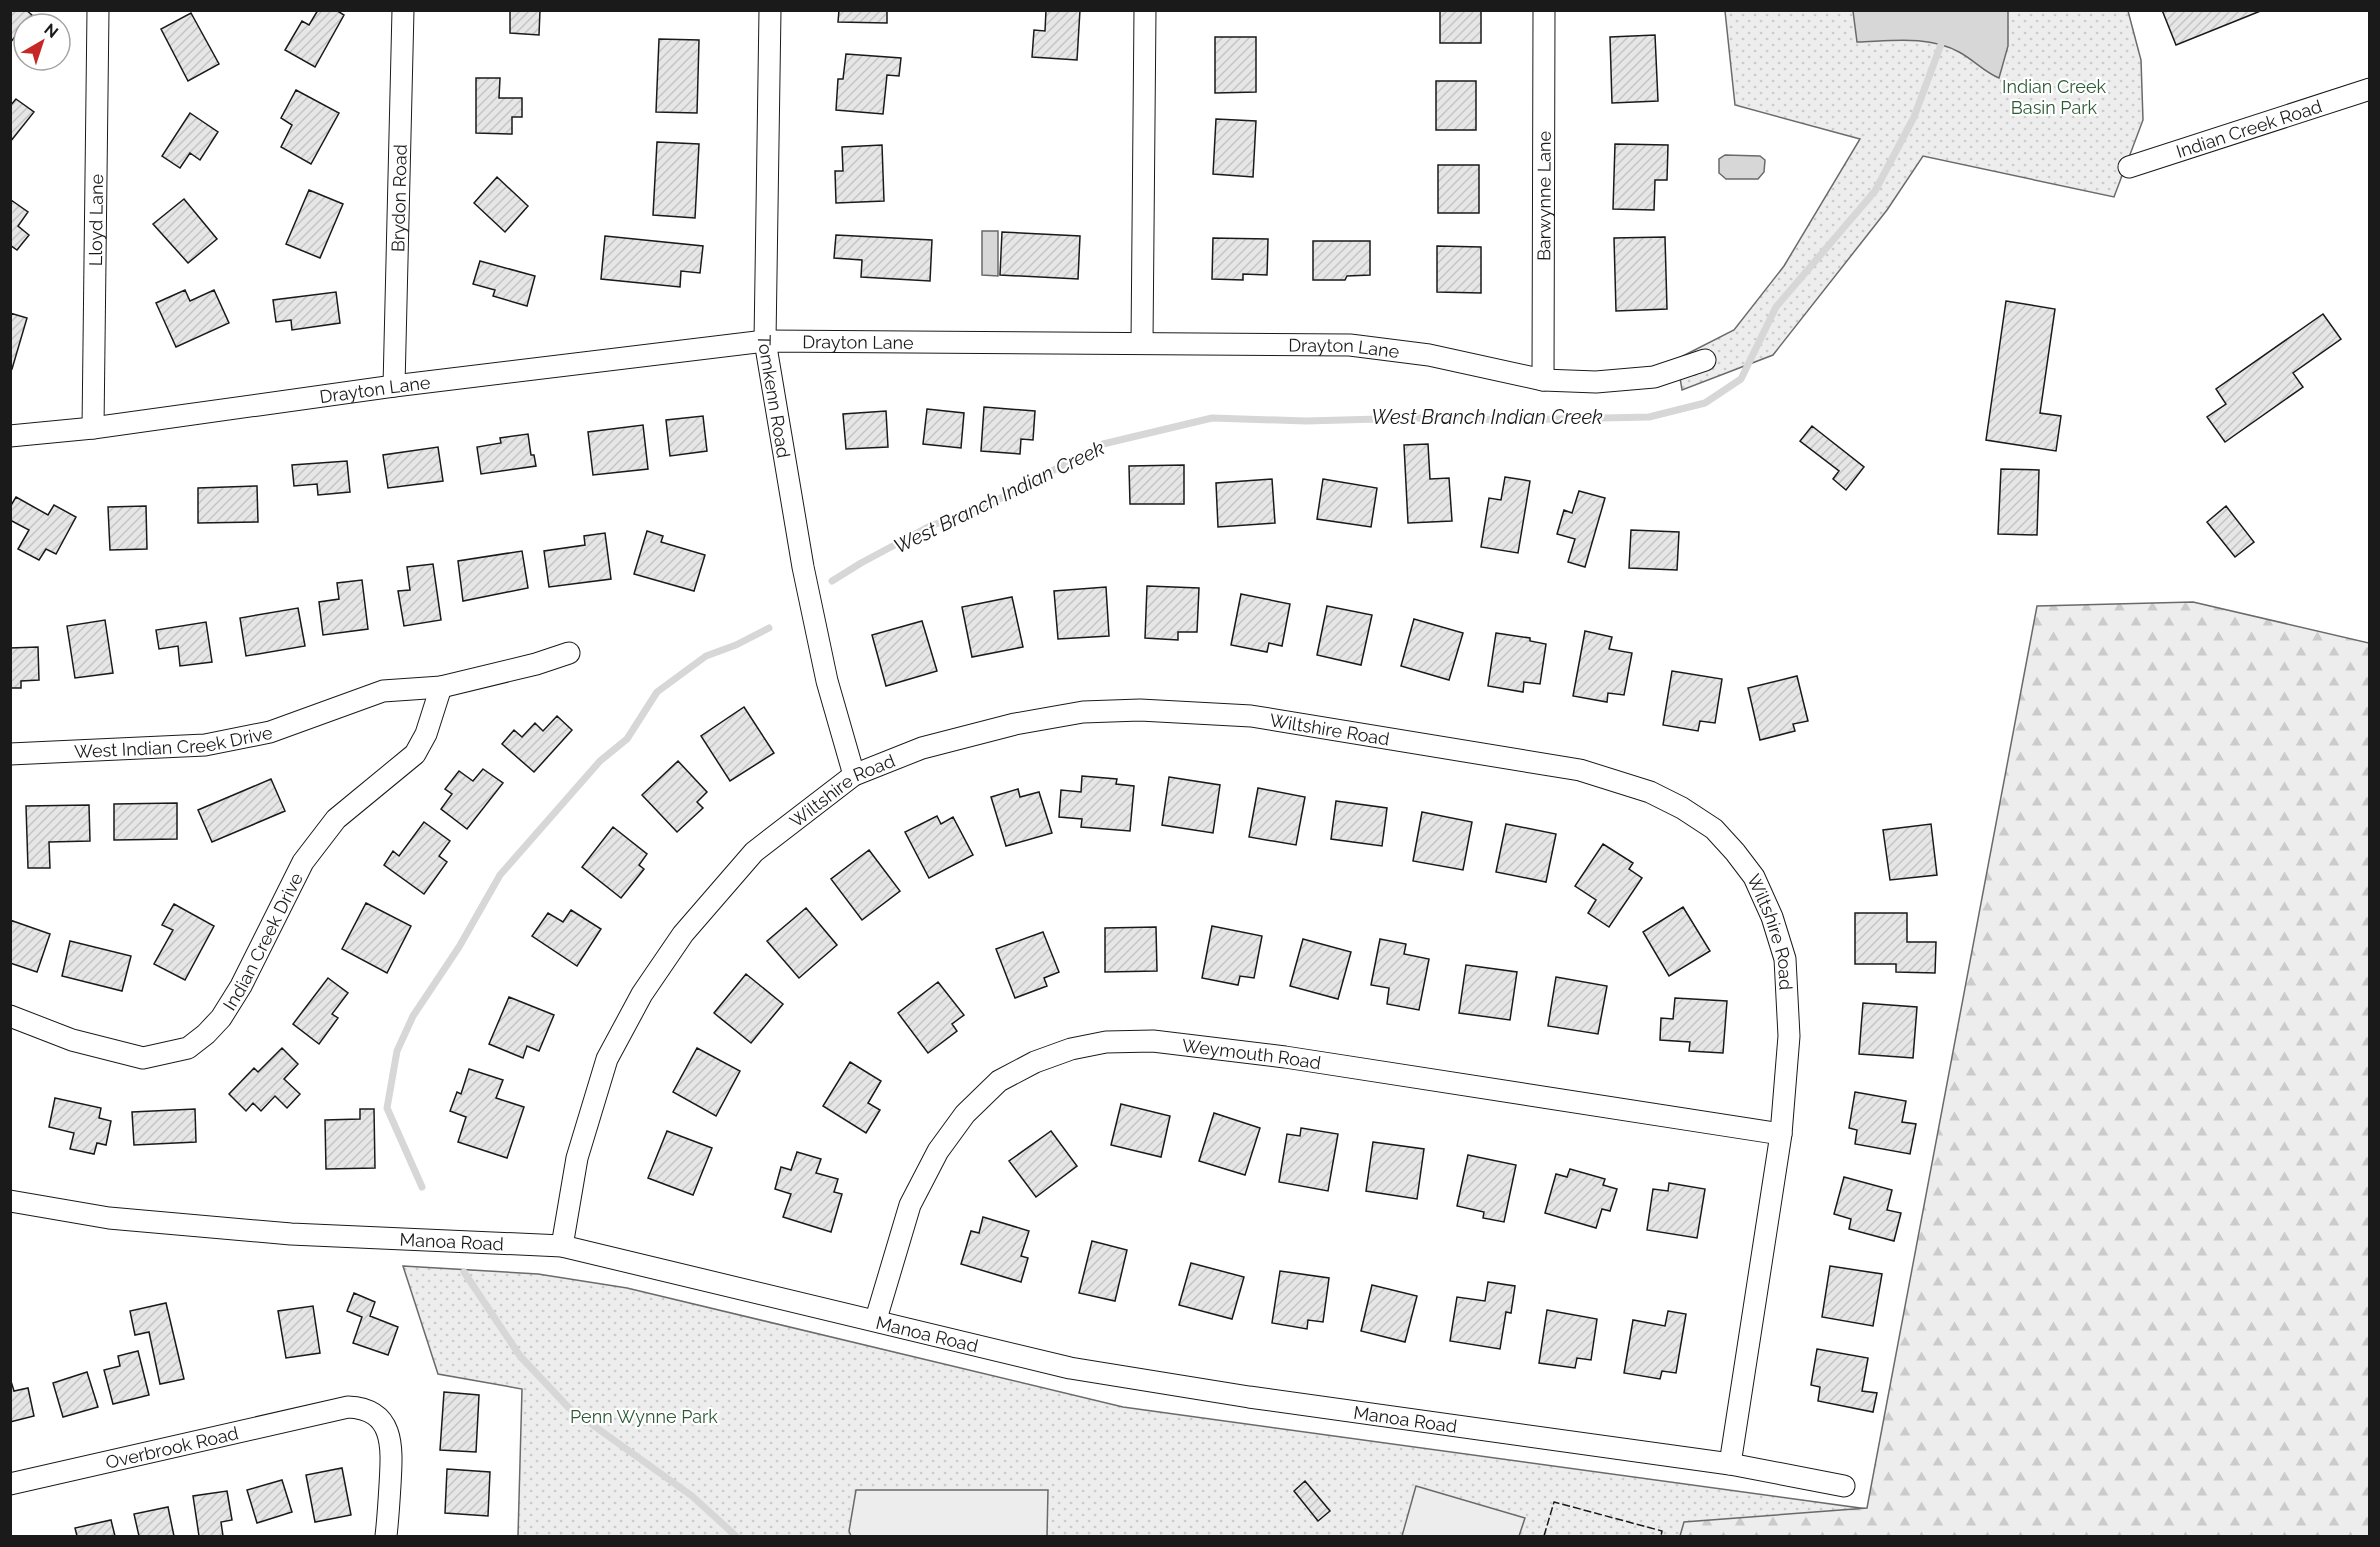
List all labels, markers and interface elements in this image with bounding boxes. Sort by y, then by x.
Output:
north arrow [12,12,72,72]
text: N [40,20,62,42]
park label: Indian Creek Basin Park [2002,76,2106,118]
street label: Indian Creek Road [2173,95,2324,162]
street label: Barwynne Lane [1533,130,1554,261]
street label: Brydon Road [387,144,410,252]
street label: Lloyd Lane [84,173,107,266]
street label: Drayton Lane [802,331,914,353]
street label: Tomkenn Road [754,334,795,459]
street label: Drayton Lane [1288,334,1401,362]
street label: Drayton Lane [318,371,432,407]
water label: West Branch Indian Creek [1371,405,1603,429]
water label: West Branch Indian Creek [890,435,1109,559]
street label: Wiltshire Road [1268,709,1391,749]
street label: West Indian Creek Drive [74,721,275,762]
street label: Wiltshire Road [785,749,898,831]
street label: Indian Creek Drive [218,869,307,1014]
street label: Wiltshire Road [1743,871,1797,991]
street label: Weymouth Road [1181,1034,1323,1073]
street label: Manoa Road [399,1228,504,1254]
street label: Manoa Road [874,1311,980,1356]
street label: Manoa Road [1352,1401,1458,1436]
park label: Penn Wynne Park [570,1406,718,1427]
street label: Overbrook Road [103,1422,240,1472]

